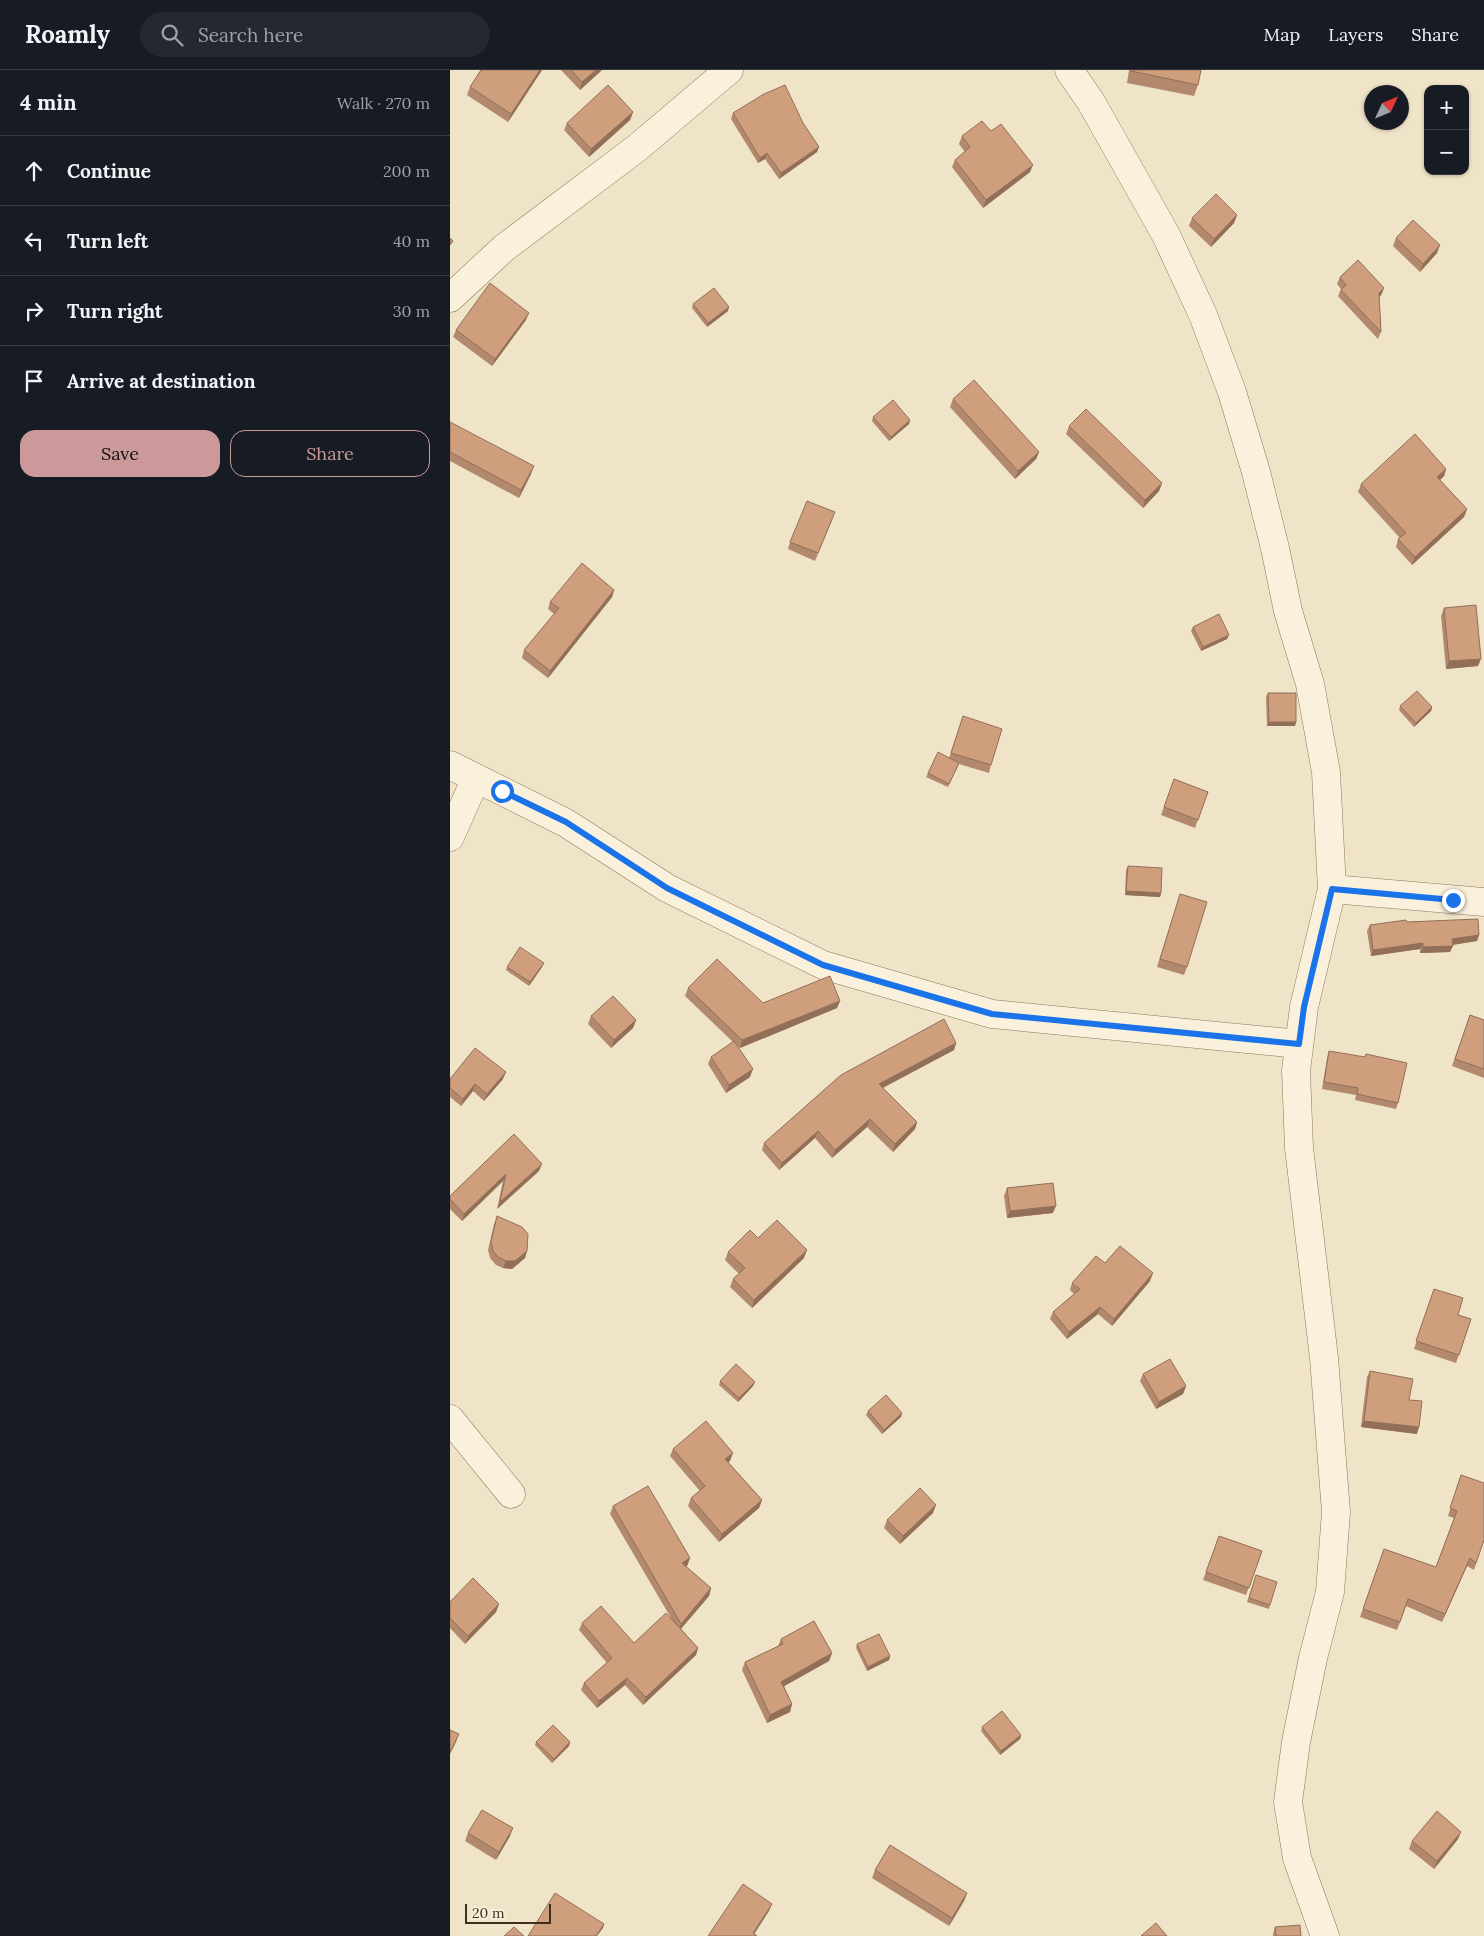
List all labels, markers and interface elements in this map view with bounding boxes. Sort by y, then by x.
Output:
search box [140,12,490,57]
text: Roamly [25,19,110,50]
icon: search [158,21,186,49]
text: Search here [198,23,303,47]
text: Map [1264,23,1300,46]
text: Layers [1328,23,1383,46]
text: Share [1411,23,1459,46]
north arrow [1364,85,1409,130]
map controls [1424,85,1469,175]
button: + [1424,85,1469,130]
text: 4 min [20,89,77,116]
text: Walk · 270 m [337,93,430,113]
button: − [1424,130,1469,175]
icon: ahead [20,157,48,185]
text: Continue [67,159,151,183]
text: 200 m [383,161,430,181]
icon: left [20,227,48,255]
text: Turn left [67,229,148,253]
text: 40 m [393,231,430,251]
icon: right [20,297,48,325]
text: Turn right [67,299,163,323]
text: 30 m [393,301,430,321]
icon: arrive [20,367,48,395]
text: Arrive at destination [67,369,256,393]
button: Save [20,430,220,477]
button: Share [230,430,430,477]
route start [491,780,514,803]
route end [1442,889,1465,912]
scale bar [465,1901,551,1924]
text: 20 m [472,1904,504,1922]

